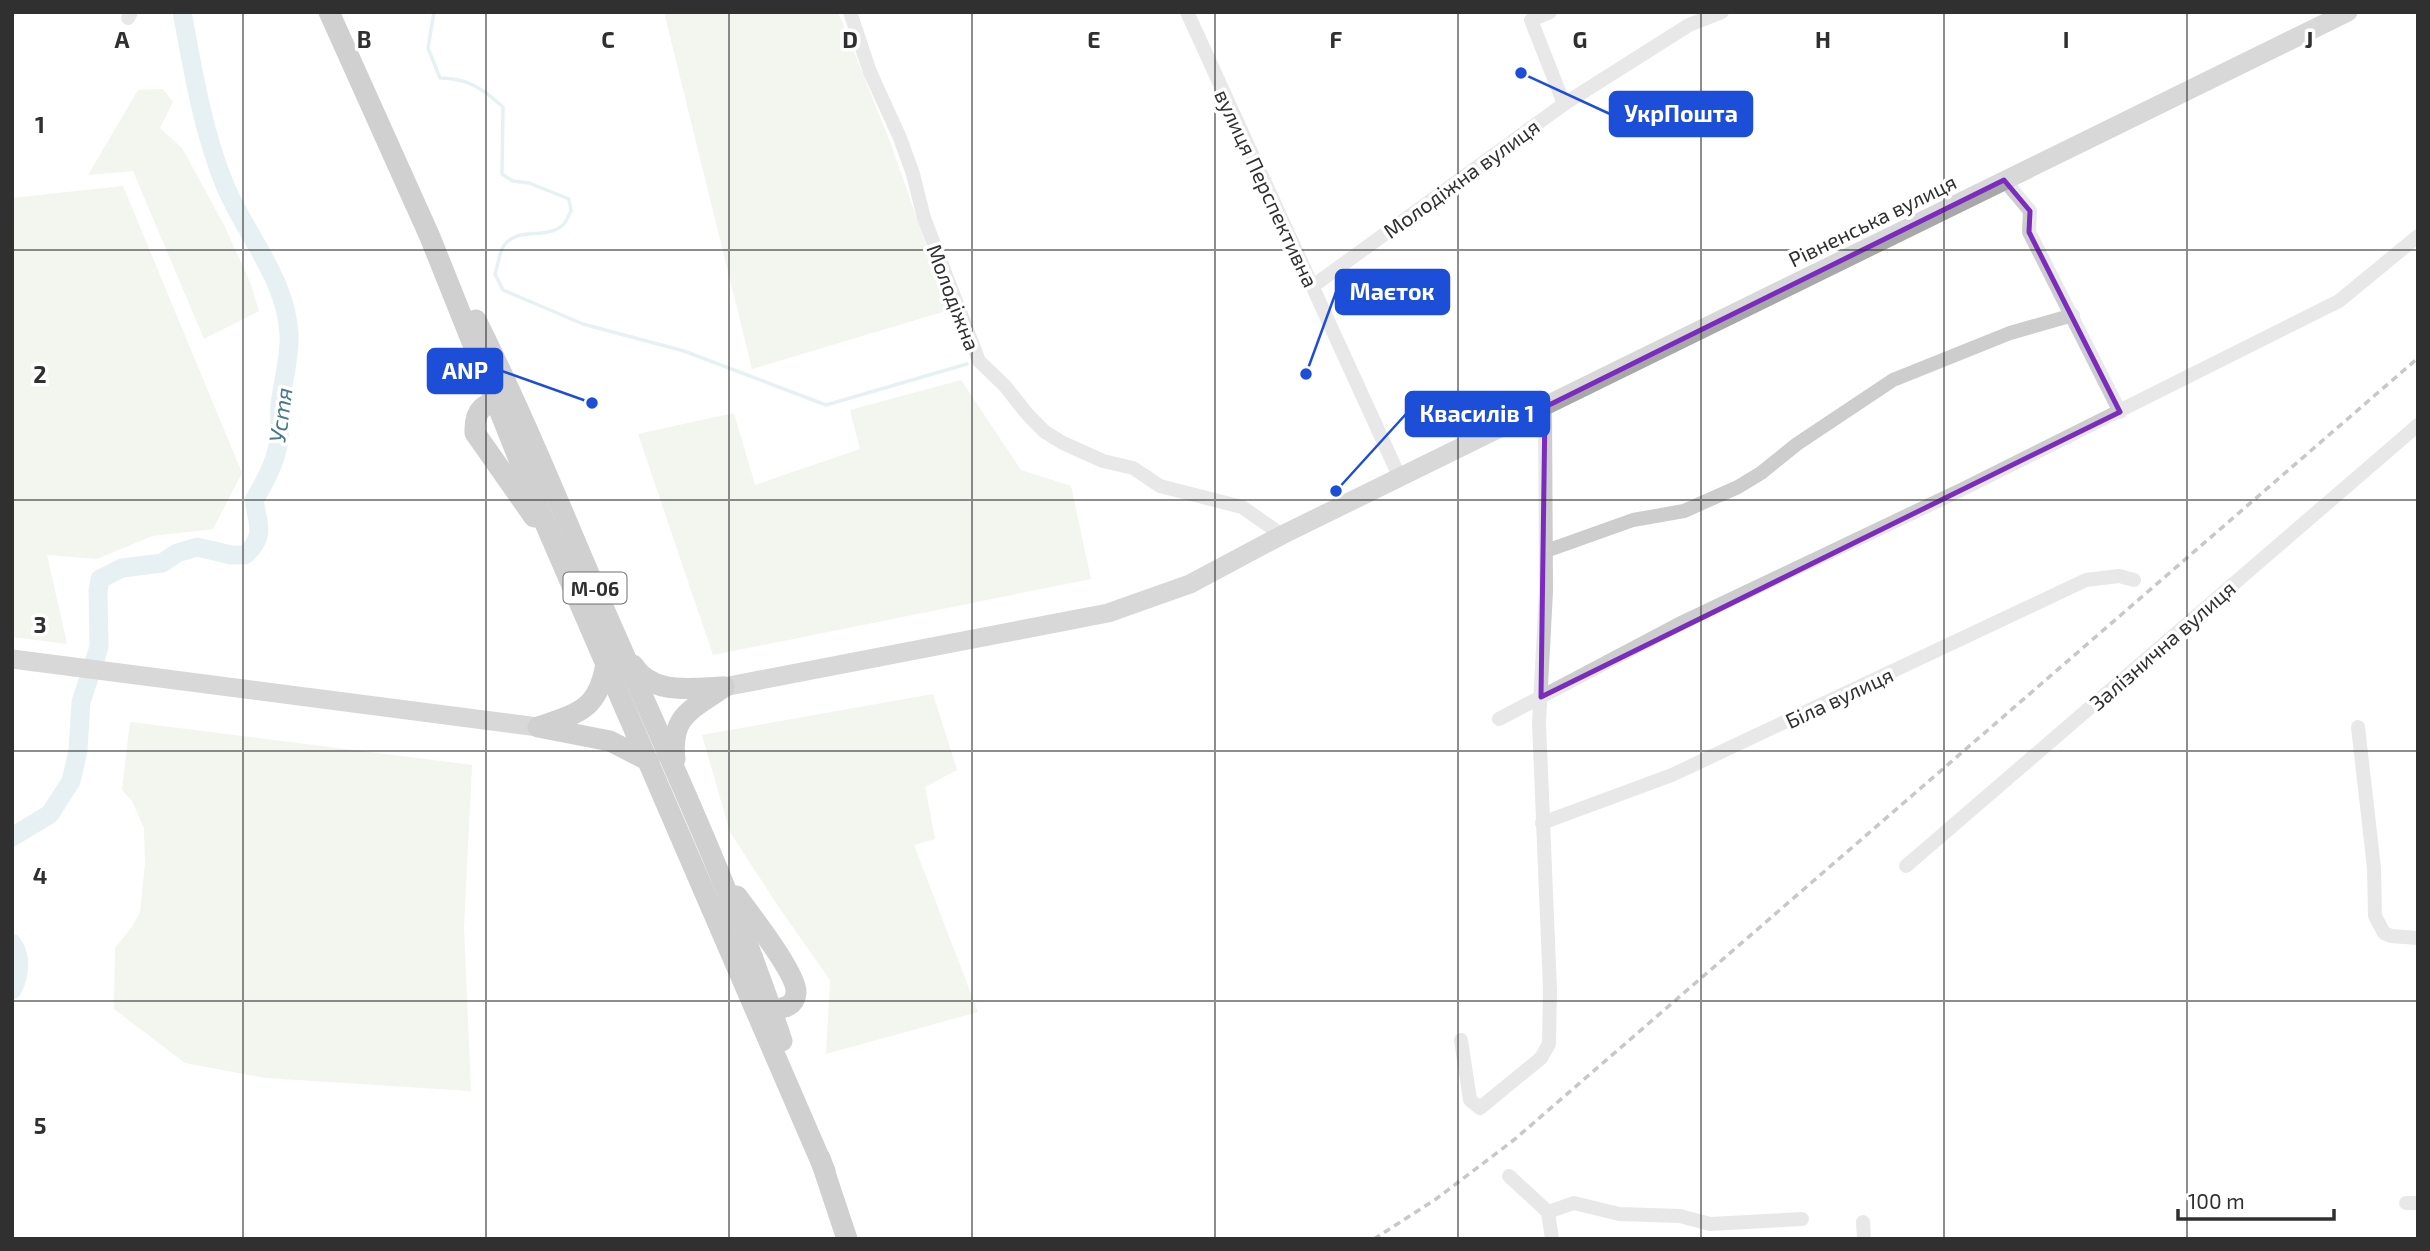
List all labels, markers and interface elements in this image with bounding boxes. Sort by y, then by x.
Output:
text: A [114,25,130,53]
text: B [357,25,371,53]
text: C [601,25,615,53]
text: D [842,25,858,53]
text: E [1087,25,1101,53]
text: F [1330,25,1343,53]
text: G [1573,25,1587,53]
text: H [1815,25,1831,53]
text: I [2063,25,2069,53]
text: J [2305,25,2313,53]
street label: вулиця Перспективна [1209,85,1324,291]
callout: УкрПошта [1610,92,1752,136]
text: УкрПошта [1624,99,1738,127]
text: 1 [35,110,45,138]
street label: Молодіжна вулиця [1378,113,1544,244]
street label: Рівненська вулиця [1784,168,1960,272]
street label: Молодіжна [922,240,986,354]
callout: Маєток [1336,270,1449,314]
text: Маєток [1350,277,1434,305]
callout: ANP [428,349,502,393]
text: ANP [442,356,488,384]
text: 2 [33,360,47,388]
water label: Устя [262,385,298,445]
callout: Квасилів 1 [1406,392,1549,436]
text: Квасилів 1 [1419,399,1535,427]
road number: М-06 [564,572,626,604]
street label: Залізнична вулиця [2084,575,2241,716]
text: 3 [33,610,47,638]
street label: Біла вулиця [1781,661,1897,734]
text: 4 [33,861,47,889]
text: 5 [34,1111,46,1139]
scale bar [2178,1178,2334,1222]
text: 100 m [2188,1188,2245,1213]

